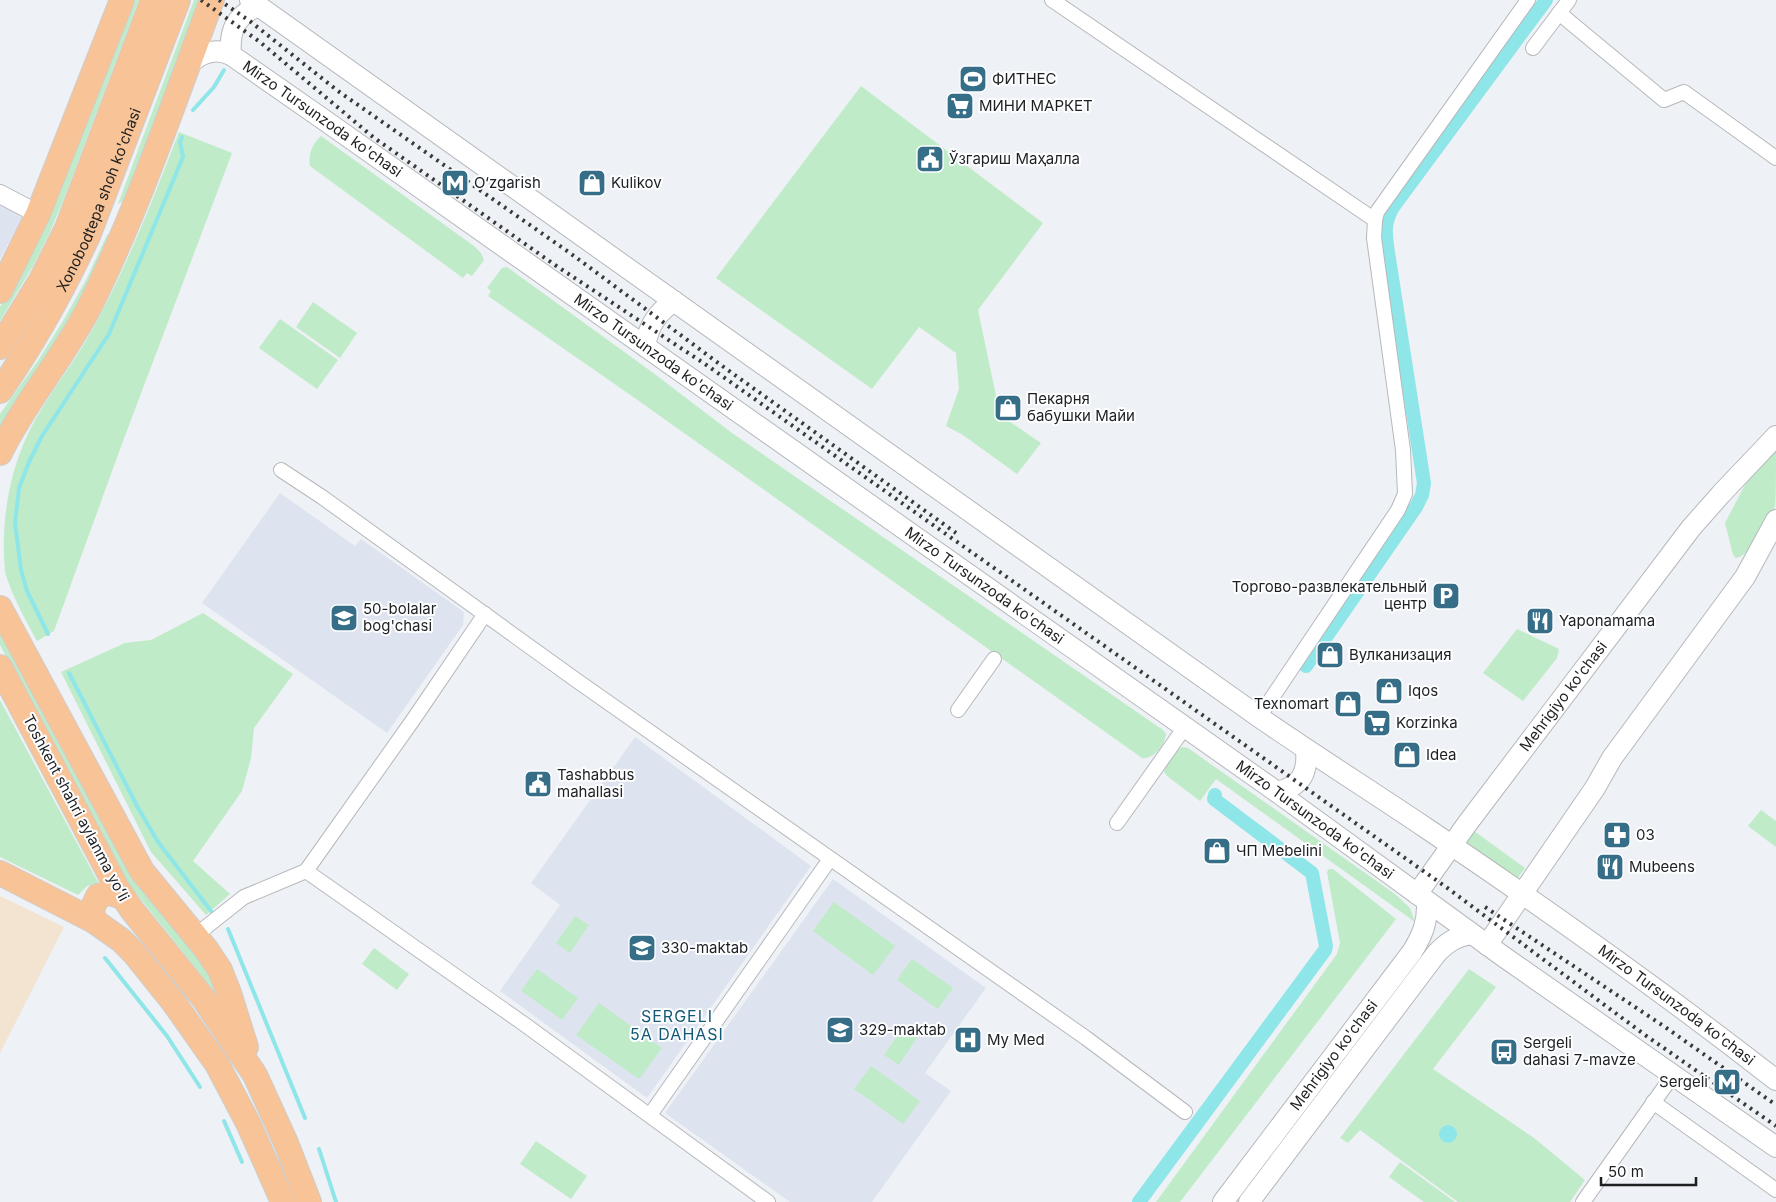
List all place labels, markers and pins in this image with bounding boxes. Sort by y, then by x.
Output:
sports icon: ФИТНЕС [958,64,988,94]
place label: ФИТНЕС [992,69,1057,88]
supermarket icon: МИНИ МАРКЕТ [945,91,975,121]
place label: МИНИ МАРКЕТ [979,96,1093,115]
public building icon: Ўзгариш Маҳалла [915,144,945,174]
place label: Ўзгариш Маҳалла [949,149,1080,168]
metro station icon: O‘zgarish [440,168,470,198]
shop icon: Kulikov [577,168,607,198]
place label: O‘zgarish [474,173,541,192]
place label: Kulikov [611,173,662,192]
place label: Пекарня бабушки Майи [1027,389,1135,425]
shop icon: Пекарня бабушки Майи [993,393,1023,423]
place label: Торгово-развлекательный центр [1232,577,1427,613]
parking icon: Торгово-развлекательный центр [1431,581,1461,611]
place label: 50-bolalar bog'chasi [363,599,437,635]
school or university icon: 50-bolalar bog'chasi [329,603,359,633]
restaurant icon: Yaponamama [1525,606,1555,636]
place label: Yaponamama [1559,611,1655,630]
shop icon: Вулканизация [1315,640,1345,670]
place label: Вулканизация [1349,645,1451,664]
shop icon: Iqos [1374,676,1404,706]
place label: Iqos [1408,681,1438,700]
shop icon: Texnomart [1333,689,1363,719]
place label: Texnomart [1254,694,1329,713]
supermarket icon: Korzinka [1362,708,1392,738]
place label: Korzinka [1396,713,1458,732]
shop icon: Idea [1392,740,1422,770]
place label: Idea [1426,745,1457,764]
place label: Tashabbus mahallasi [557,765,634,801]
public building icon: Tashabbus mahallasi [523,769,553,799]
pharmacy icon: 03 [1602,820,1632,850]
place label: 03 [1636,825,1655,844]
shop icon: ЧП Mebelini [1202,836,1232,866]
place label: ЧП Mebelini [1236,841,1322,860]
restaurant icon: Mubeens [1595,852,1625,882]
place label: Mubeens [1629,857,1695,876]
school or university icon: 330-maktab [627,933,657,963]
place label: 330-maktab [661,938,748,957]
school or university icon: 329-maktab [825,1015,855,1045]
place label: 329-maktab [859,1020,946,1039]
hospital icon: My Med [953,1025,983,1055]
place label: My Med [987,1030,1045,1049]
place label: Sergeli dahasi 7-mavze [1523,1033,1636,1069]
bus stop icon: Sergeli dahasi 7-mavze [1489,1037,1519,1067]
metro station icon: Sergeli [1712,1067,1742,1097]
place label: Sergeli [1659,1072,1708,1091]

